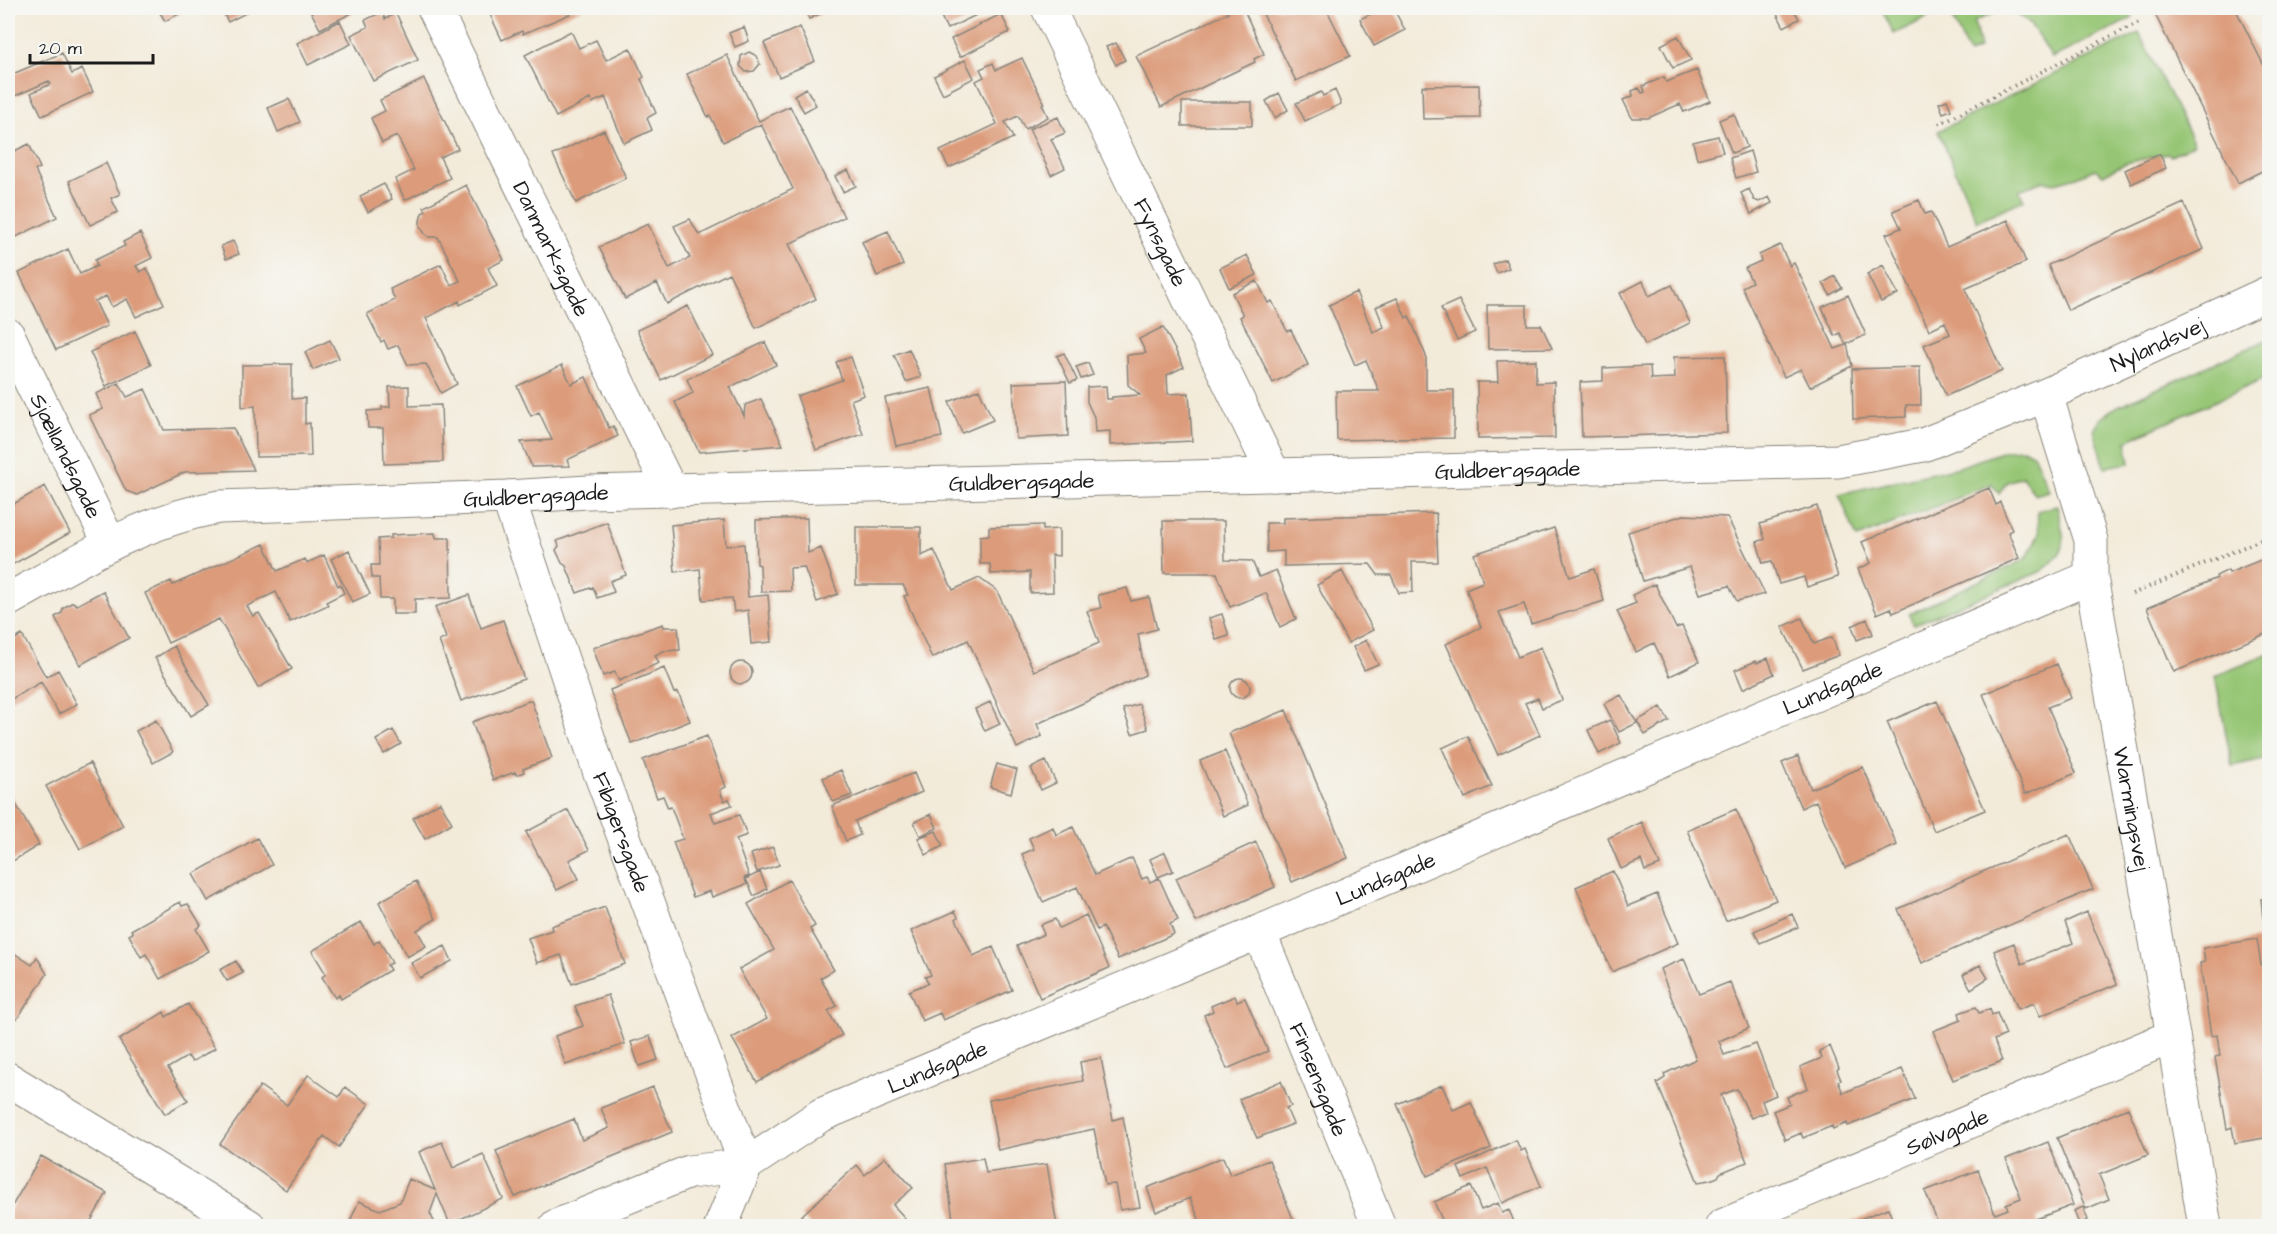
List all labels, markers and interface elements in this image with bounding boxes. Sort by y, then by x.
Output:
scale bar [30,27,153,65]
text: 20 m [39,36,82,61]
street label: Danmarksgade [504,176,597,322]
street label: Fynsgade [1125,193,1195,292]
street label: Nylandsvej [2105,310,2210,381]
street label: Sjællandsgade [22,388,109,524]
street label: Guldbergsgade [1434,453,1581,488]
street label: Guldbergsgade [949,465,1095,500]
street label: Guldbergsgade [463,477,609,516]
street label: Lundsgade [1778,654,1888,724]
street label: Warmingsvej [2105,744,2157,873]
street label: Fibigersgade [584,768,657,897]
street label: Lundsgade [1331,845,1440,914]
street label: Finsensgade [1281,1018,1355,1141]
street label: Lundsgade [883,1033,993,1102]
street label: Sølvgade [1901,1101,1994,1164]

